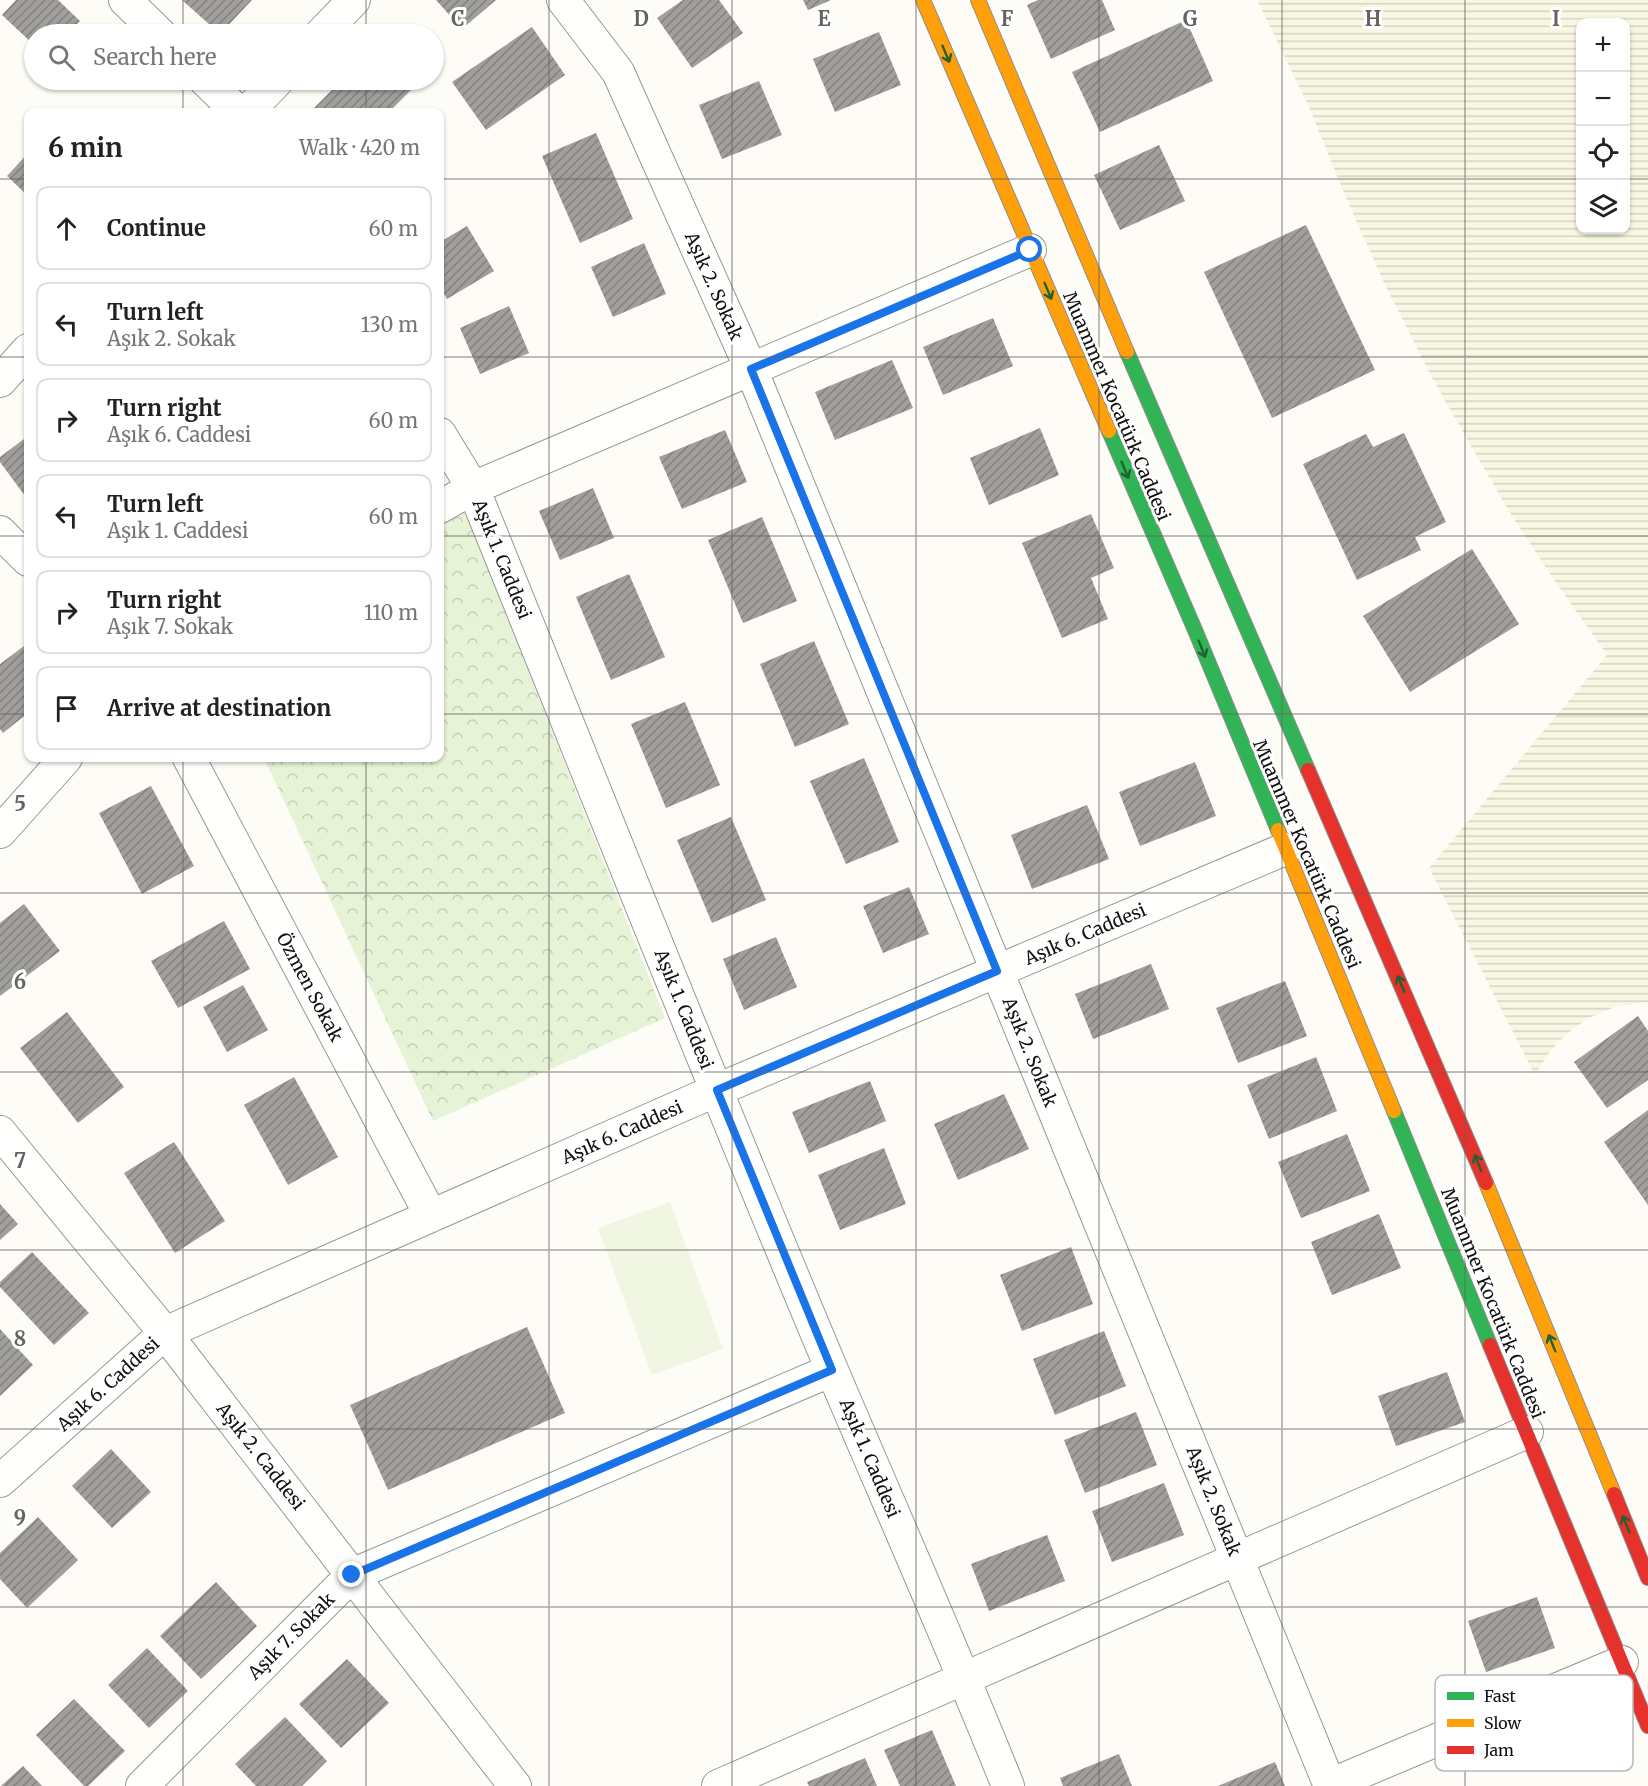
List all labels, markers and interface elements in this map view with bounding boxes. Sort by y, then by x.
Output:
text: C [451,6,465,31]
text: D [633,6,649,31]
text: E [817,6,831,31]
text: F [1001,6,1014,31]
text: G [1183,6,1198,31]
text: H [1365,6,1381,31]
text: I [1552,6,1560,31]
map controls [1576,18,1630,234]
button: + [1576,18,1630,72]
search box [24,24,444,90]
icon: search [45,41,78,74]
text: Search here [93,43,216,71]
one-way arrow [941,44,952,62]
button: − [1576,72,1630,126]
button: locate [1576,126,1630,180]
text: 6 min [48,131,123,164]
text: Walk · 420 m [299,135,420,160]
button: layers [1576,180,1630,234]
icon: ahead [50,212,83,245]
text: Continue [107,214,206,242]
text: 60 m [368,216,418,241]
street label: Aşık 2. Sokak [679,227,748,344]
route start [1016,236,1042,262]
one-way arrow [1043,281,1054,299]
street label: Muammer Kocatürk Caddesi [1058,288,1176,524]
text: Turn left [107,298,204,326]
icon: left [50,308,83,341]
text: 130 m [361,312,418,337]
text: Aşık 2. Sokak [107,326,236,351]
text: Turn right [107,394,221,422]
icon: right [50,404,83,437]
text: 60 m [368,408,418,433]
text: Aşık 6. Caddesi [107,422,251,447]
one-way arrow [1120,460,1131,478]
text: Turn left [107,490,204,518]
street label: Aşık 1. Caddesi [467,495,537,622]
icon: left [50,500,83,533]
text: 60 m [368,504,418,529]
text: Aşık 1. Caddesi [107,518,248,543]
text: Turn right [107,586,221,614]
icon: right [50,596,83,629]
text: 110 m [364,600,418,625]
text: Aşık 7. Sokak [107,614,233,639]
one-way arrow [1197,639,1208,657]
icon: arrive [50,692,83,725]
text: Arrive at destination [107,694,331,722]
street label: Muammer Kocatürk Caddesi [1248,736,1366,972]
text: 5 [14,791,26,816]
street label: Aşık 6. Caddesi [1020,898,1149,970]
street label: Özmen Sokak [272,929,349,1046]
street label: Aşık 1. Caddesi [649,945,719,1072]
text: 6 [14,969,26,994]
one-way arrow [1395,975,1406,993]
street label: Aşık 2. Sokak [997,993,1063,1111]
street label: Aşık 6. Caddesi [557,1095,686,1169]
text: 7 [14,1148,26,1173]
one-way arrow [1472,1154,1483,1173]
street label: Muammer Kocatürk Caddesi [1436,1184,1550,1422]
text: 8 [14,1326,26,1351]
street label: Aşık 6. Caddesi [51,1332,164,1437]
one-way arrow [1546,1335,1557,1353]
street label: Aşık 1. Caddesi [834,1394,906,1521]
street label: Aşık 2. Caddesi [211,1397,310,1514]
street label: Aşık 2. Sokak [1181,1442,1247,1560]
text: 9 [14,1505,26,1530]
one-way arrow [1620,1515,1631,1533]
route end [338,1561,364,1587]
street label: Aşık 7. Sokak [242,1587,340,1685]
legend [1435,1675,1633,1771]
text: Fast [1484,1686,1517,1706]
text: Slow [1484,1713,1522,1733]
text: Jam [1483,1740,1514,1760]

